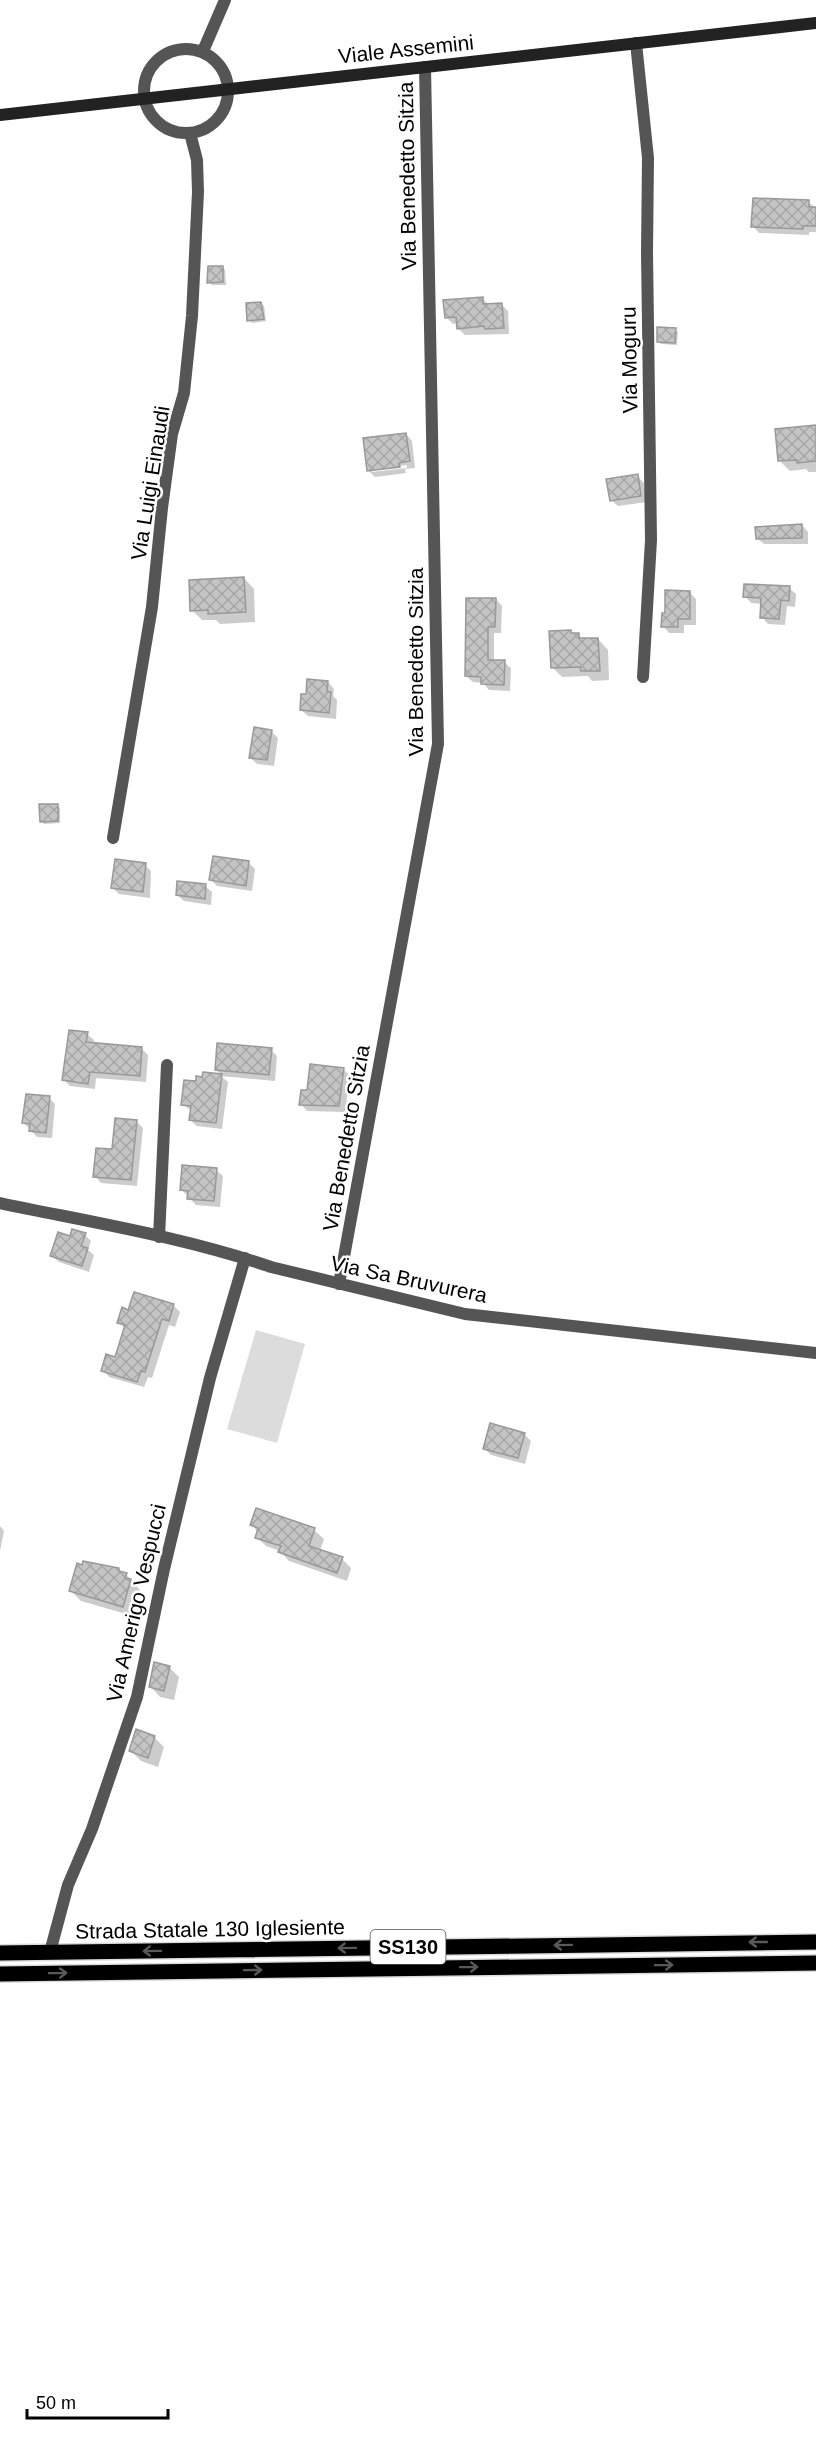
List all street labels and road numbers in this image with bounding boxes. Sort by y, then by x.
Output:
street label: Viale Assemini [337,30,475,68]
street label: Via Benedetto Sitzia [394,81,420,271]
street label: Via Moguru [617,306,641,414]
street label: Via Luigi Einaudi [126,404,174,562]
street label: Via Benedetto Sitzia [404,567,427,756]
street label: Via Benedetto Sitzia [318,1043,374,1233]
street label: Via Sa Bruvurera [329,1251,490,1307]
street label: Via Amerigo Vespucci [102,1502,170,1704]
street label: Strada Statale 130 Iglesiente [75,1915,345,1943]
road number: SS130 [370,1930,446,1964]

